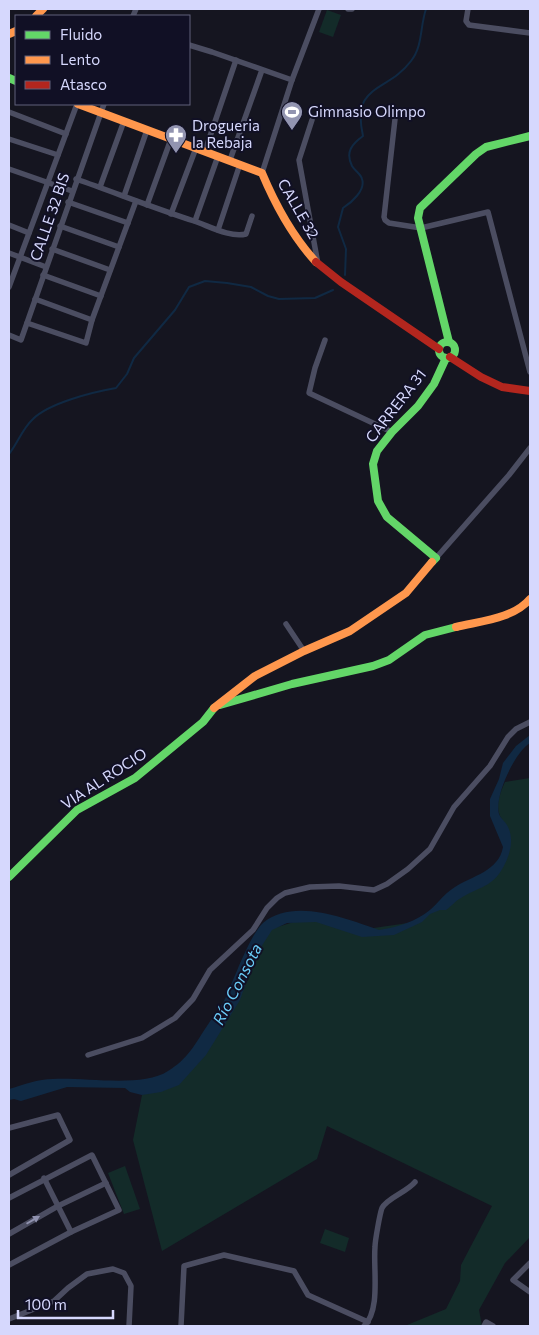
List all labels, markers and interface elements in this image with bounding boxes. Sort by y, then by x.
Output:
legend [15,15,190,105]
text: Fluido [60,25,102,43]
text: Lento [60,50,100,68]
text: Atasco [60,75,107,93]
sports icon: Gimnasio Olimpo [280,100,304,131]
place label: Gimnasio Olimpo [308,102,426,120]
place label: Drogueria la Rebaja [192,116,260,151]
pharmacy icon: Drogueria la Rebaja [164,123,188,154]
street label: CALLE 32 BIS [26,170,73,263]
street label: CALLE 32 [274,175,323,242]
street label: CARRERA 31 [361,365,429,446]
street label: VIA AL ROCIO [57,744,150,812]
water label: Río Consota [208,940,265,1028]
one-way arrow [27,1216,40,1225]
scale bar [18,1288,112,1320]
text: 100 m [25,1295,67,1313]

